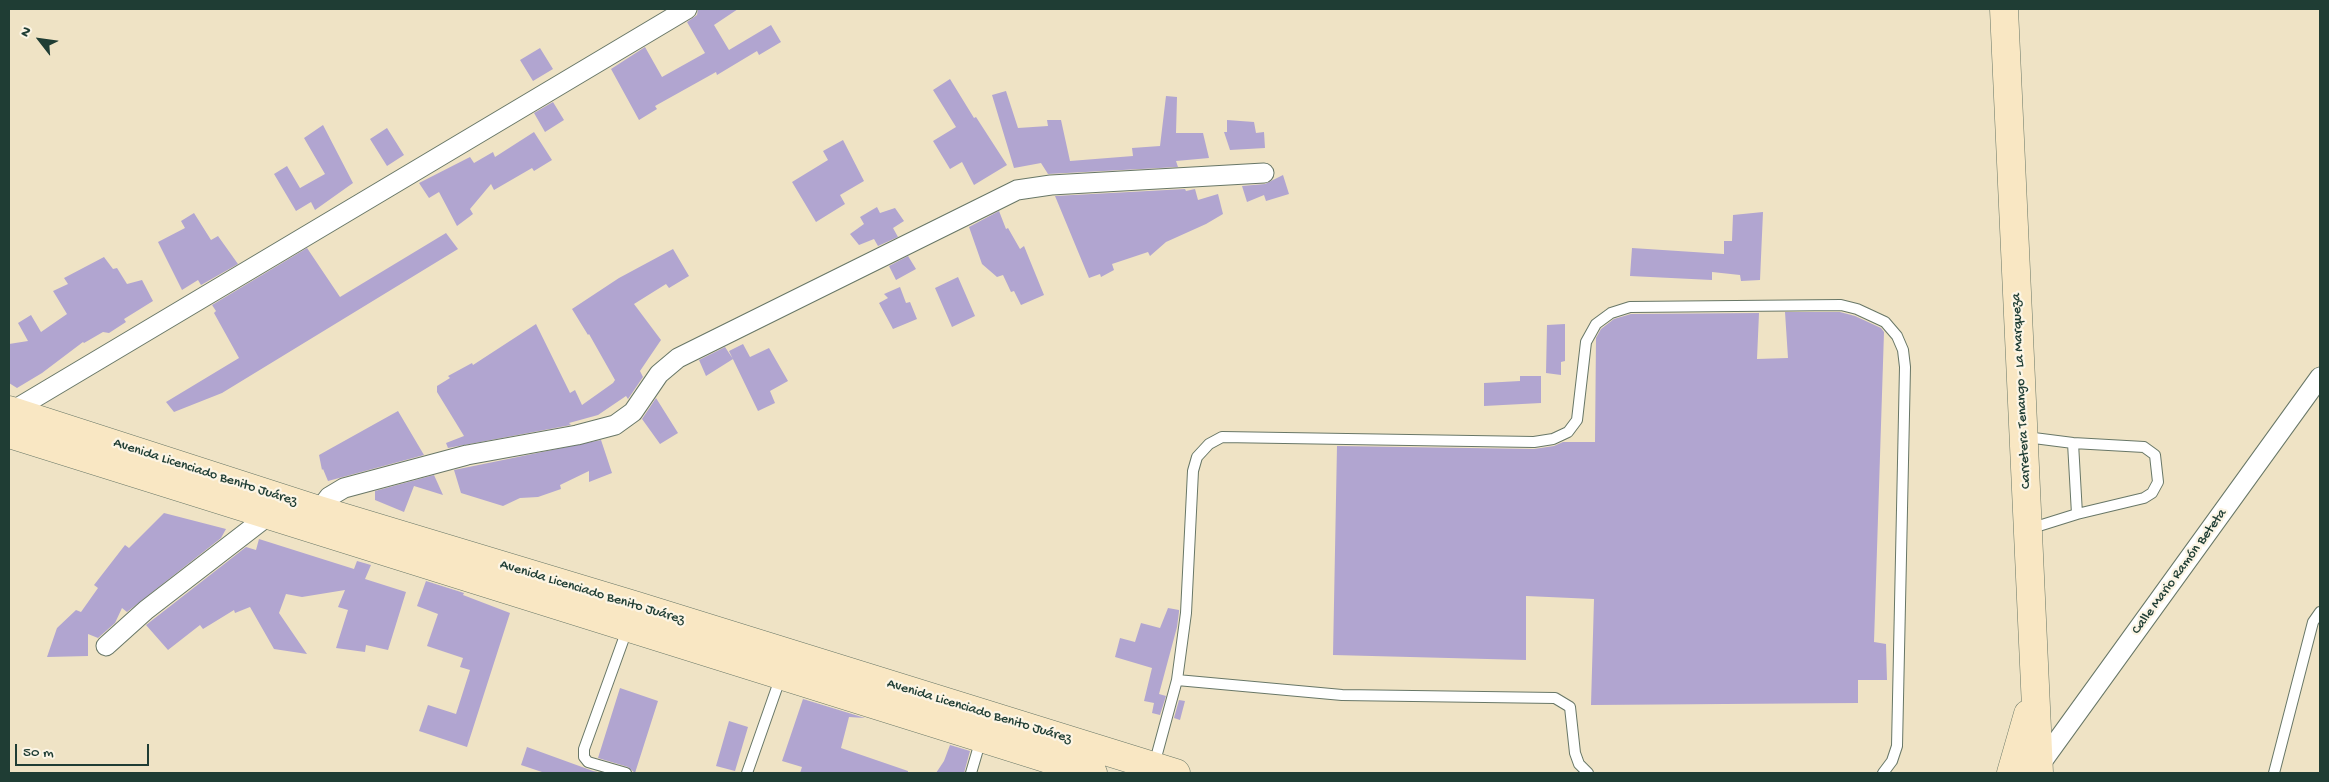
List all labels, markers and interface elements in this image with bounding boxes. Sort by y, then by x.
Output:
north arrow [15,15,65,65]
text: N [17,24,36,40]
street label: Carretera Tenango - La Marqueza [2008,293,2036,489]
street label: Avenida Licenciado Benito Juárez [111,435,299,511]
street label: Calle Mario Ramón Beteta [2129,506,2231,638]
street label: Avenida Licenciado Benito Juárez [498,557,686,629]
street label: Avenida Licenciado Benito Juárez [885,676,1073,748]
scale bar [18,734,151,766]
text: 50 m [23,744,54,762]

